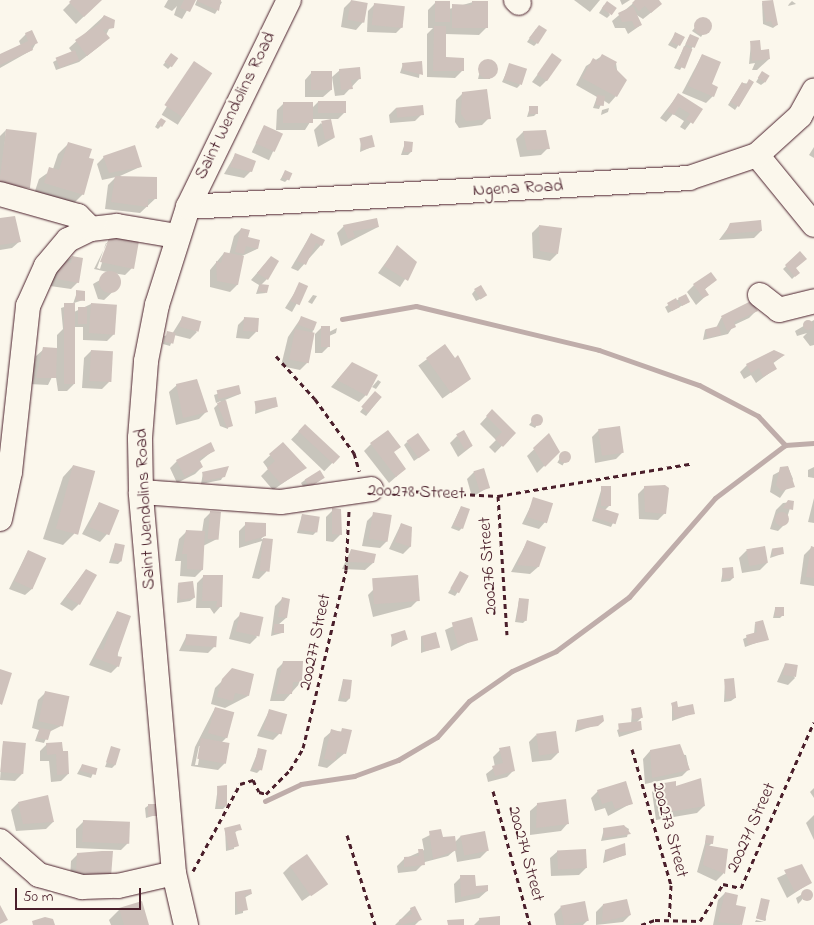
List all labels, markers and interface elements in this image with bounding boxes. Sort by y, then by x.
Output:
street label: Saint Wendolins Road [191,29,281,183]
street label: Ngena Road [472,176,564,202]
street label: Saint Wendolins Road [131,428,161,590]
street label: 200278 Street [367,481,465,505]
street label: 200276 Street [475,516,503,616]
street label: 200277 Street [295,592,337,692]
street label: 200273 Street [646,780,692,880]
street label: 200271 Street [723,780,781,876]
street label: 200274 Street [502,804,548,904]
scale bar [18,878,144,910]
text: 50 m [23,886,53,908]

